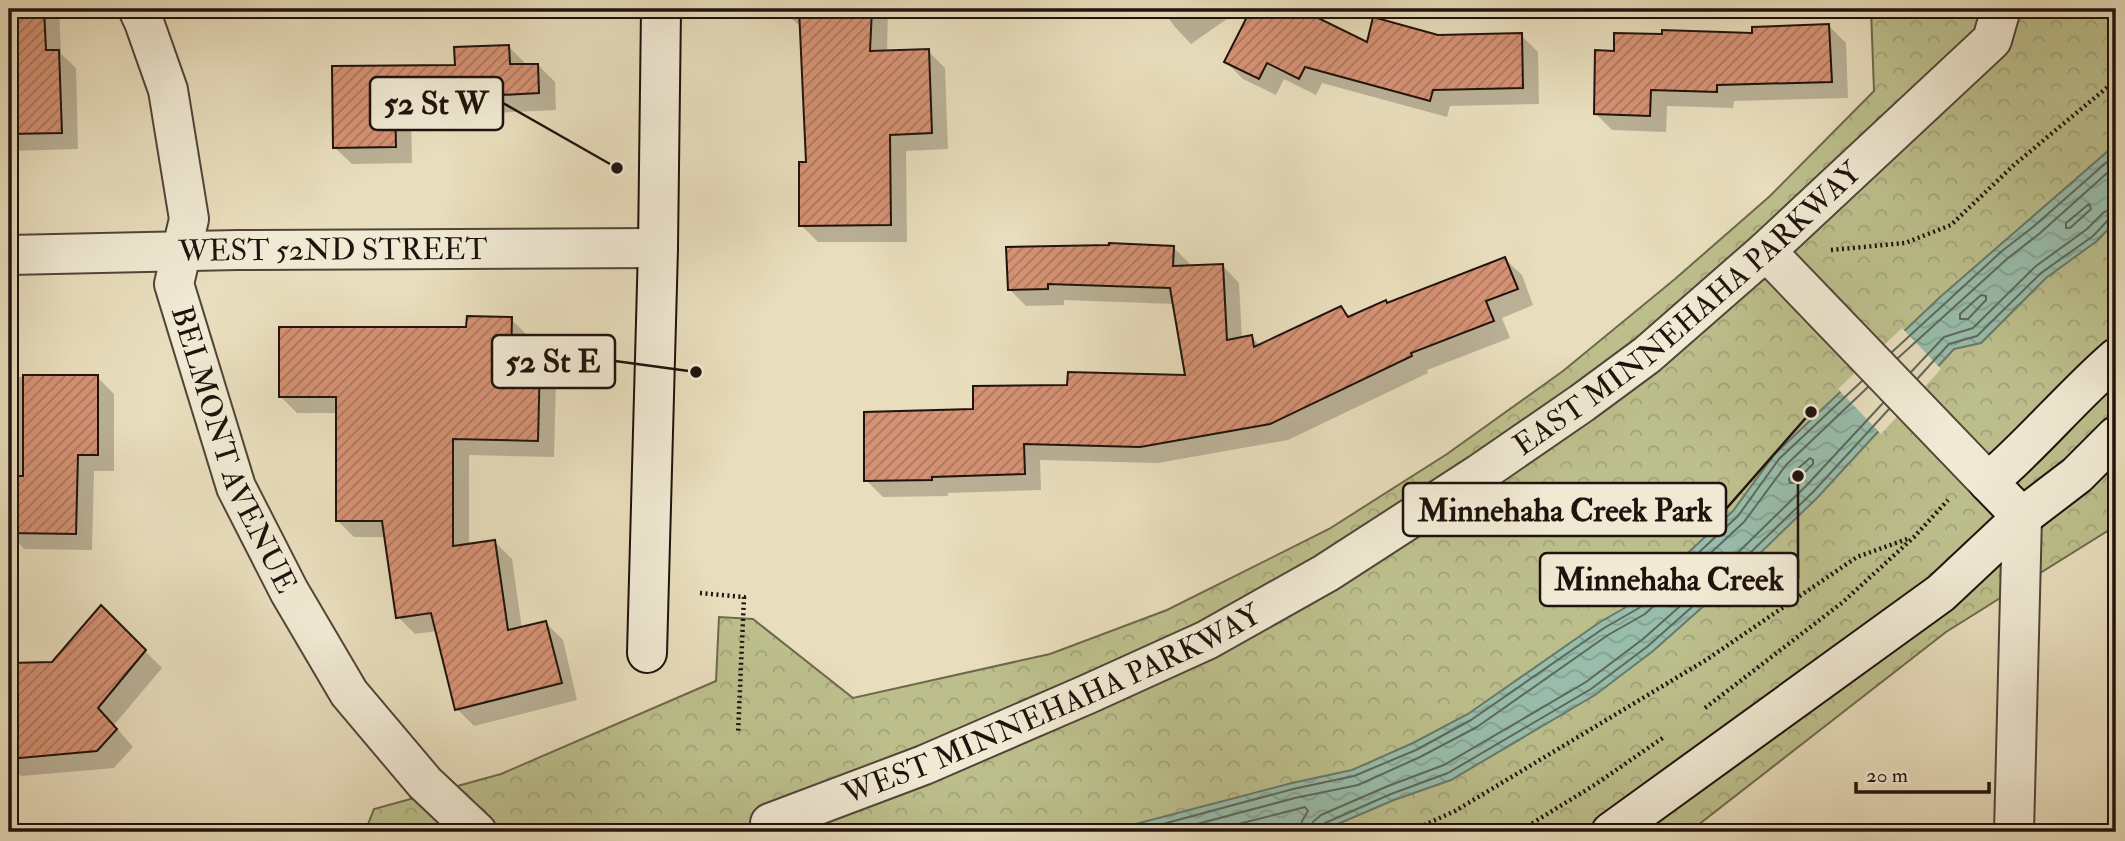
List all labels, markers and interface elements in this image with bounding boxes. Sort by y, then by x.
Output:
callout: 52 St W [370,77,503,130]
text: 52 St W [384,84,491,124]
street label: EAST MINNEHAHA PARKWAY [1506,153,1870,463]
street label: WEST 52ND STREET [177,230,488,270]
street label: BELMONT AVENUE [163,301,305,599]
callout: 52 St E [492,335,615,388]
text: 52 St E [506,342,600,382]
callout: Minnehaha Creek Park [1403,483,1726,536]
text: Minnehaha Creek Park [1417,491,1713,531]
callout: Minnehaha Creek [1540,553,1798,606]
text: Minnehaha Creek [1553,560,1784,600]
street label: WEST MINNEHAHA PARKWAY [837,595,1268,813]
scale bar [1856,750,1988,794]
text: 20 m [1866,762,1908,789]

